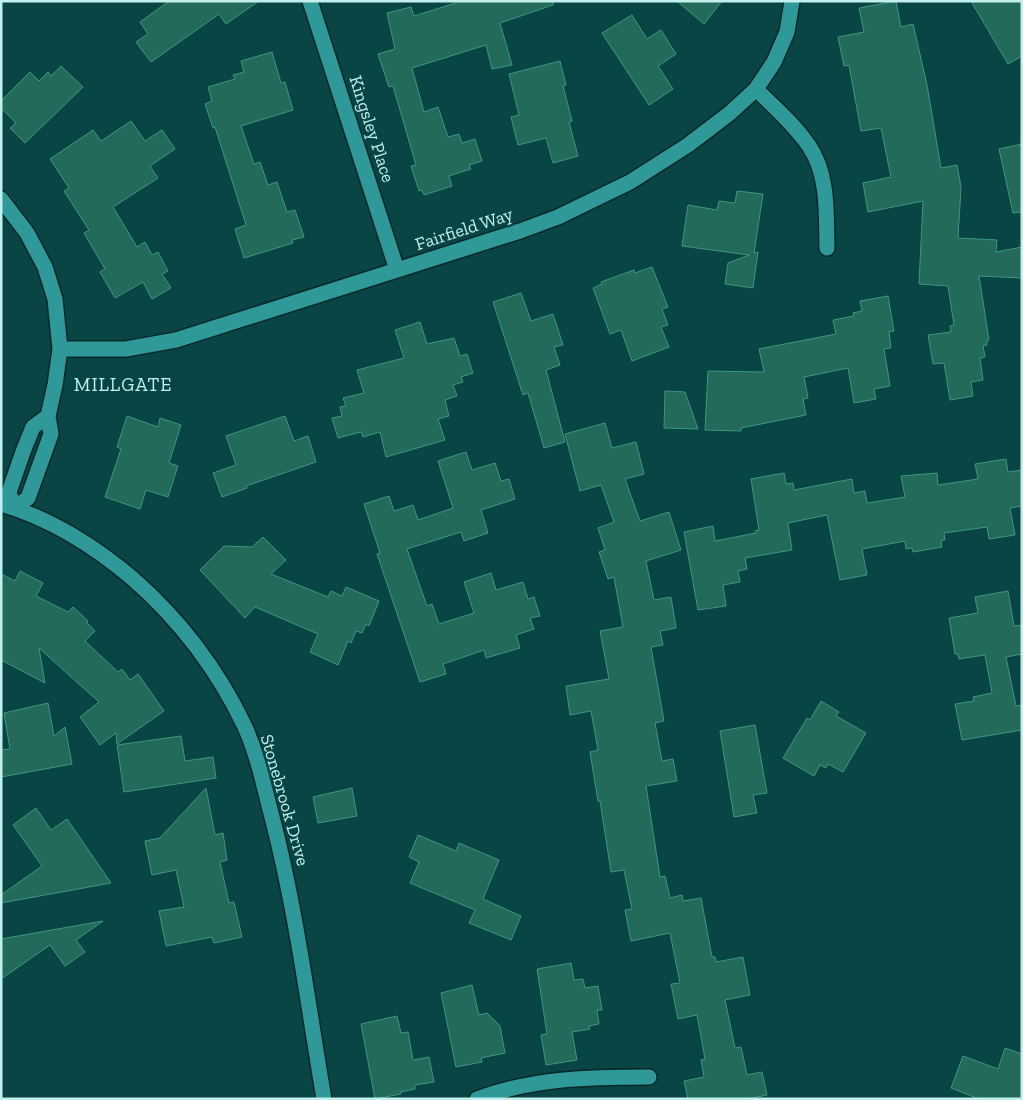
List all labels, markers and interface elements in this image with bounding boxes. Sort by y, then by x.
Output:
street label: Kingsley Place [344,73,400,185]
street label: Fairfield Way [412,203,516,255]
district label: MILLGATE [74,373,172,396]
street label: Stonebrook Drive [256,732,314,868]

